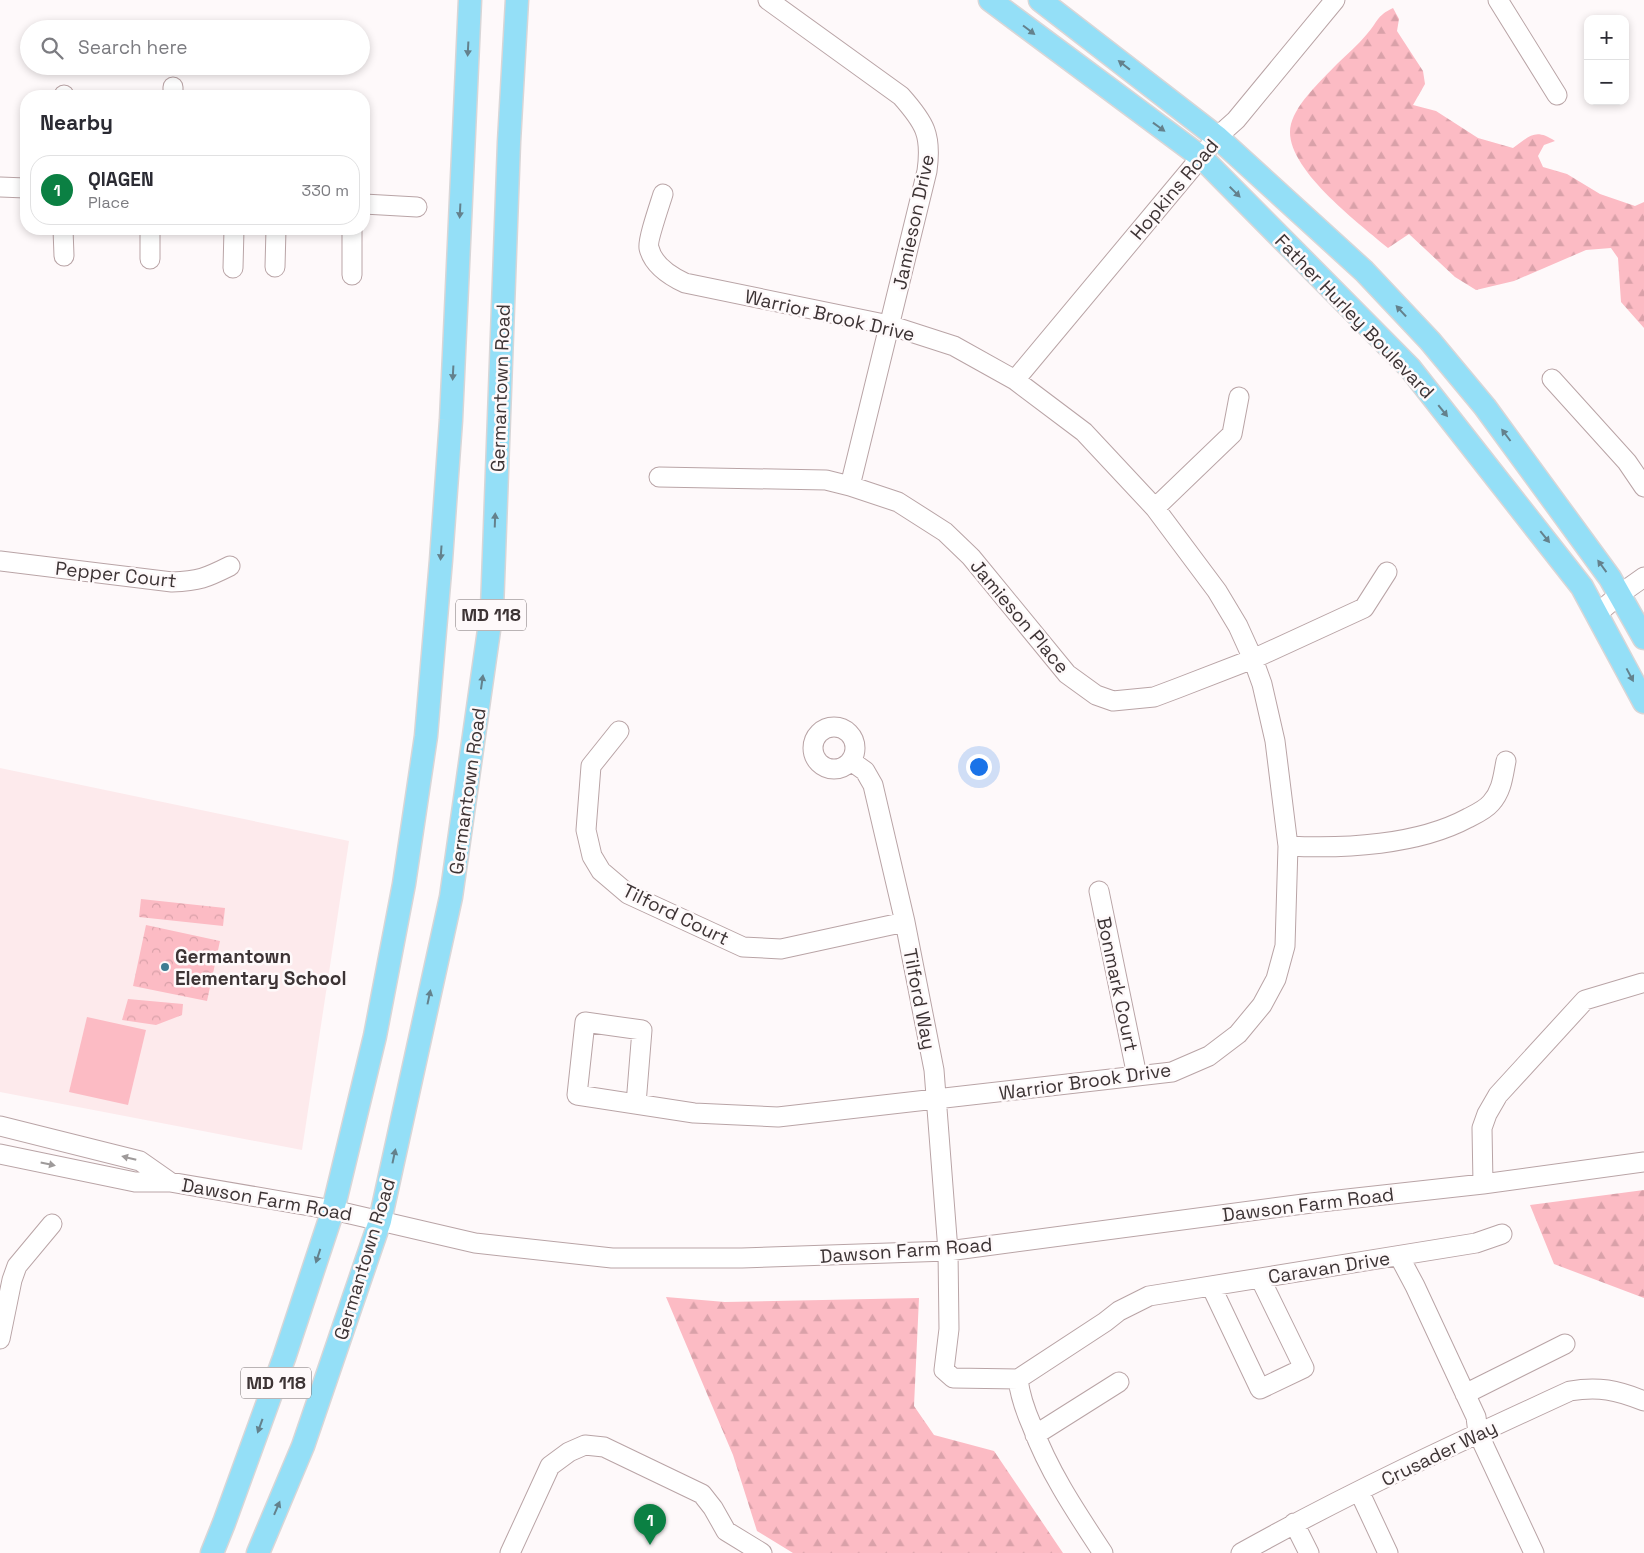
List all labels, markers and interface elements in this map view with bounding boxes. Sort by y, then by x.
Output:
map controls [1584,15,1629,105]
button: + [1584,15,1629,60]
search box [20,20,370,75]
one-way arrow [1022,24,1035,35]
icon: search [38,34,66,62]
text: Search here [78,35,188,60]
one-way arrow [463,41,471,57]
one-way arrow [1118,59,1131,70]
button: − [1584,60,1629,105]
text: Nearby [40,109,113,136]
one-way arrow [1152,122,1166,132]
street label: Hopkins Road [1125,134,1224,245]
street label: Jamieson Drive [887,152,940,292]
text: QIAGEN [88,167,154,192]
text: 1 [53,180,61,201]
text: 330 m [302,180,349,201]
one-way arrow [1229,186,1241,198]
text: Place [88,192,130,213]
one-way arrow [456,203,464,219]
street label: Father Hurley Boulevard [1270,229,1440,404]
street label: Warrior Brook Drive [742,284,917,347]
street label: Germantown Road [485,304,516,472]
one-way arrow [1395,305,1407,317]
one-way arrow [449,366,457,382]
one-way arrow [1438,404,1449,417]
one-way arrow [1501,428,1511,442]
one-way arrow [492,512,500,528]
one-way arrow [1540,531,1550,544]
one-way arrow [437,545,445,561]
street label: Jamieson Place [965,554,1075,679]
street label: Pepper Court [54,556,178,593]
one-way arrow [1597,559,1607,573]
road number: MD 118 [456,600,526,630]
one-way arrow [1626,668,1634,683]
one-way arrow [478,674,486,690]
street label: Germantown Road [443,706,492,876]
your location [966,754,992,780]
street label: Tilford Court [618,878,733,951]
street label: Bonmark Court [1091,915,1144,1054]
place label: Germantown Elementary School [175,944,347,991]
street label: Tilford Way [897,946,942,1052]
marker: Germantown Elementary School [159,961,171,973]
one-way arrow [425,990,433,1005]
street label: Warrior Brook Drive [997,1057,1173,1106]
one-way arrow [390,1149,398,1164]
one-way arrow [121,1154,136,1162]
one-way arrow [40,1160,56,1168]
street label: Dawson Farm Road [180,1172,354,1227]
street label: Germantown Road [328,1175,401,1343]
street label: Dawson Farm Road [1221,1182,1395,1227]
street label: Dawson Farm Road [819,1232,993,1269]
street label: Caravan Drive [1266,1246,1392,1289]
one-way arrow [313,1249,321,1264]
road number: MD 118 [241,1368,311,1399]
street label: Crusader Way [1377,1415,1501,1492]
one-way arrow [256,1419,263,1434]
one-way arrow [273,1501,281,1515]
pin: 1 [634,1504,666,1545]

